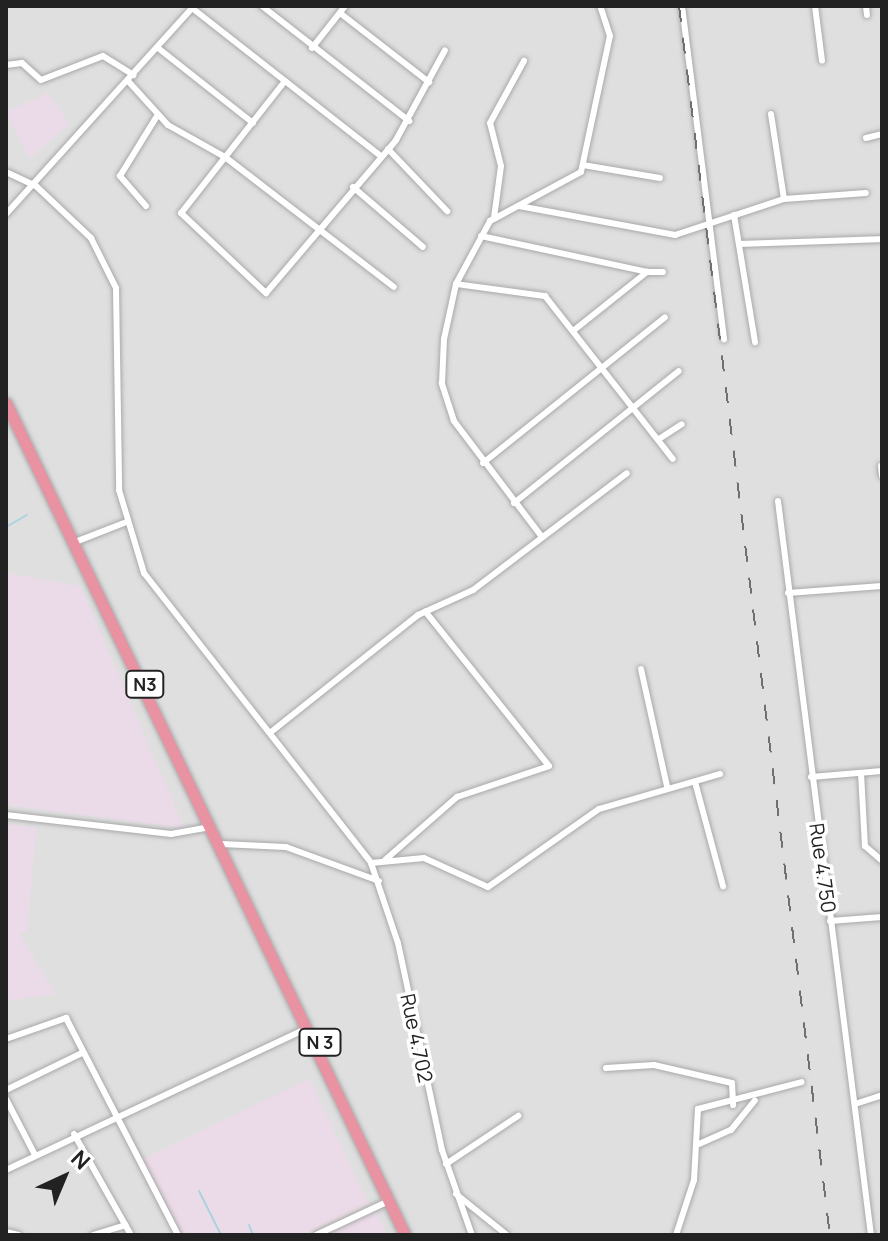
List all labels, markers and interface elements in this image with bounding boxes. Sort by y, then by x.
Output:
road number: N3 [125,670,165,698]
street label: Rue 4.750 [805,822,841,914]
street label: Rue 4.702 [396,991,438,1085]
road number: N 3 [298,1028,342,1056]
north arrow [24,1137,104,1217]
text: N [65,1143,97,1176]

